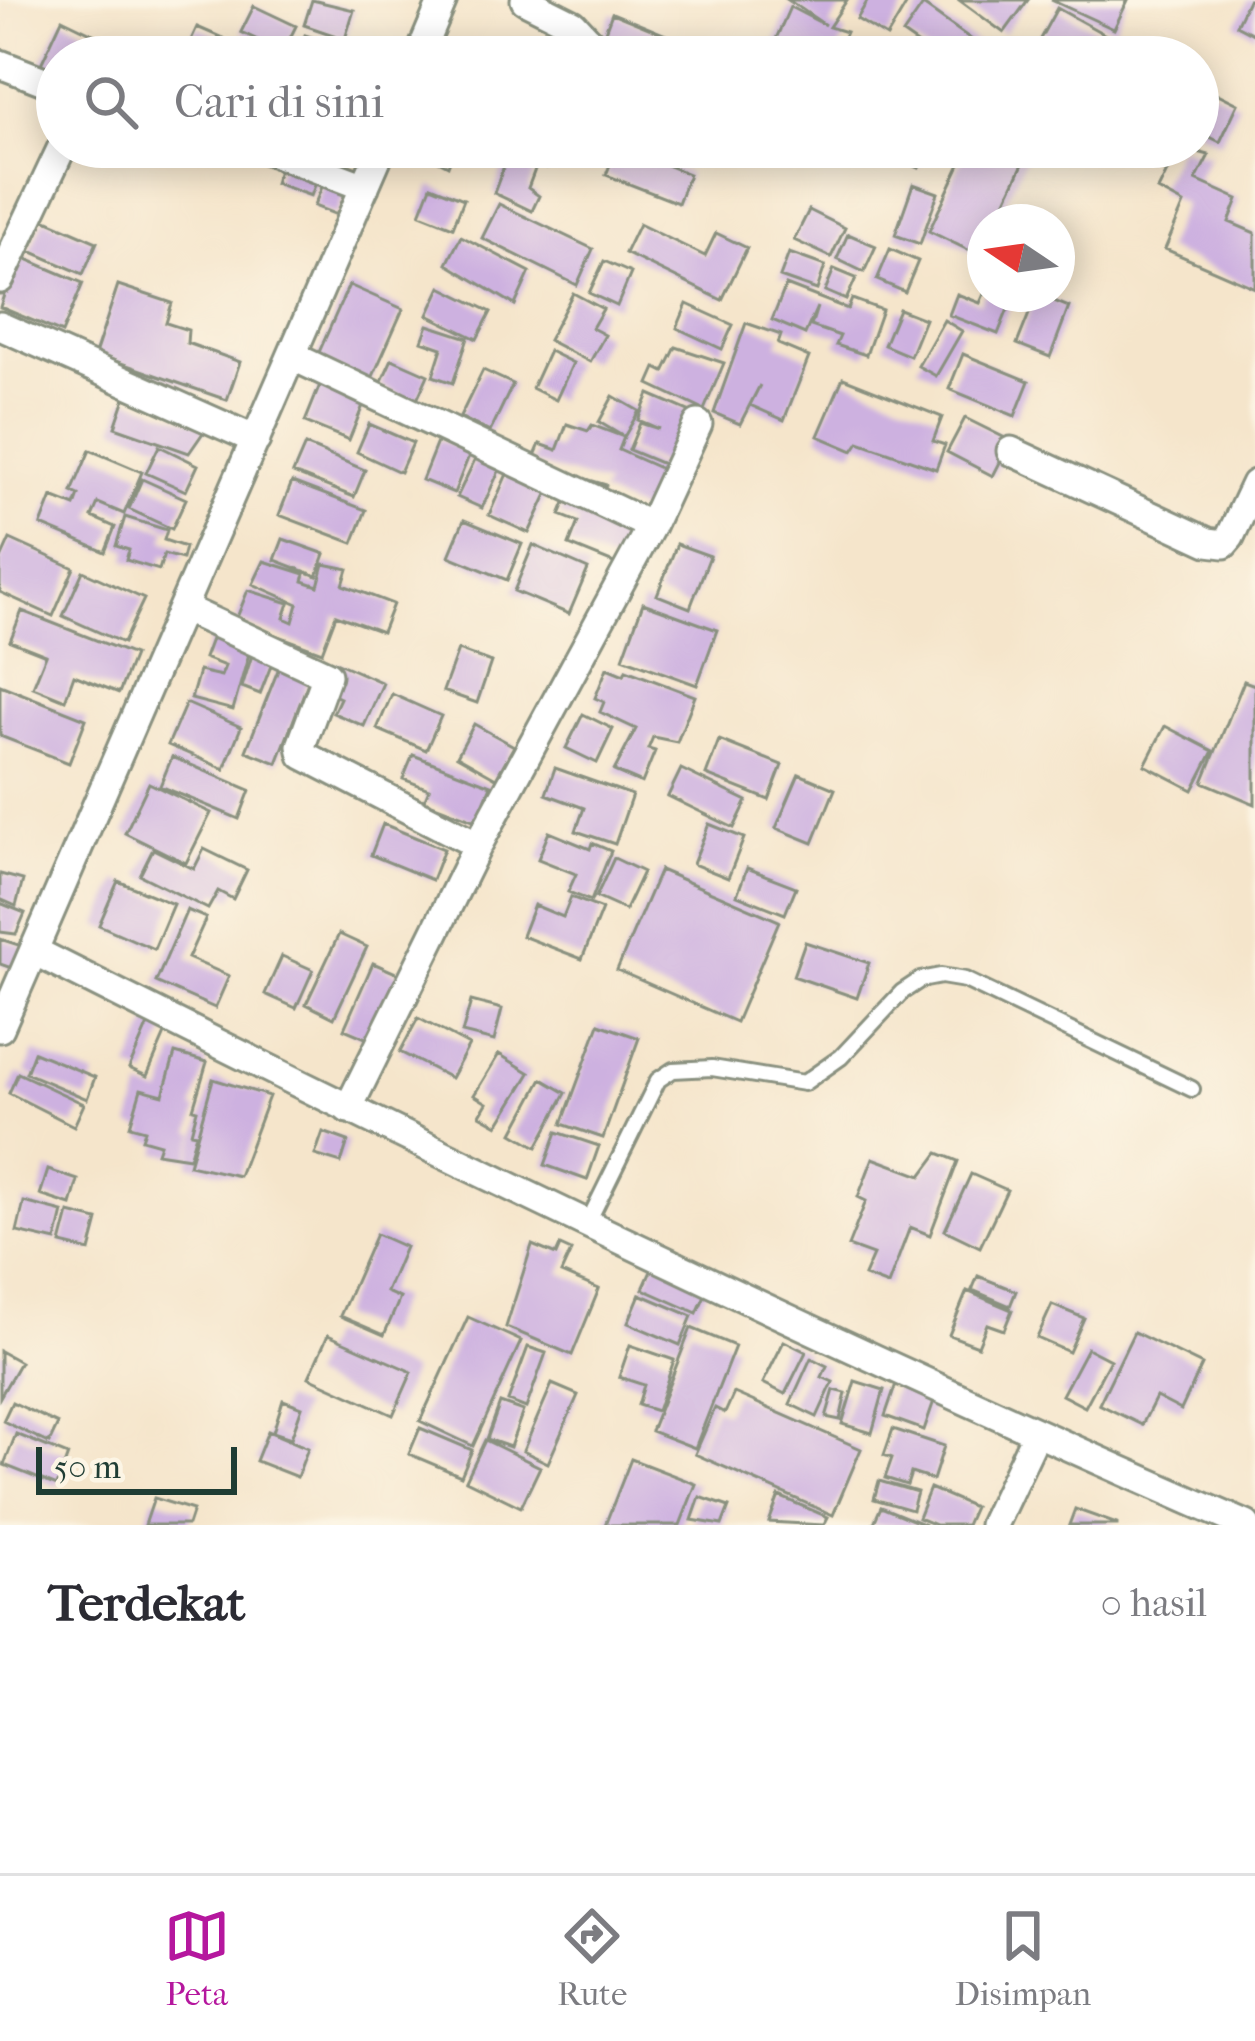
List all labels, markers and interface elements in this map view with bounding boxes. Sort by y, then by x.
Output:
search box [36,36,1219,168]
icon: search [78,69,144,135]
text: Cari di sini [174,76,384,129]
north arrow [967,204,1075,312]
scale bar [36,1441,237,1494]
text: 50 m [54,1448,121,1487]
text: Terdekat [48,1573,245,1633]
text: 0 hasil [1100,1580,1207,1626]
tab: Peta [164,1903,230,2014]
tab: Rute [557,1903,627,2014]
tab: Disimpan [955,1903,1091,2014]

